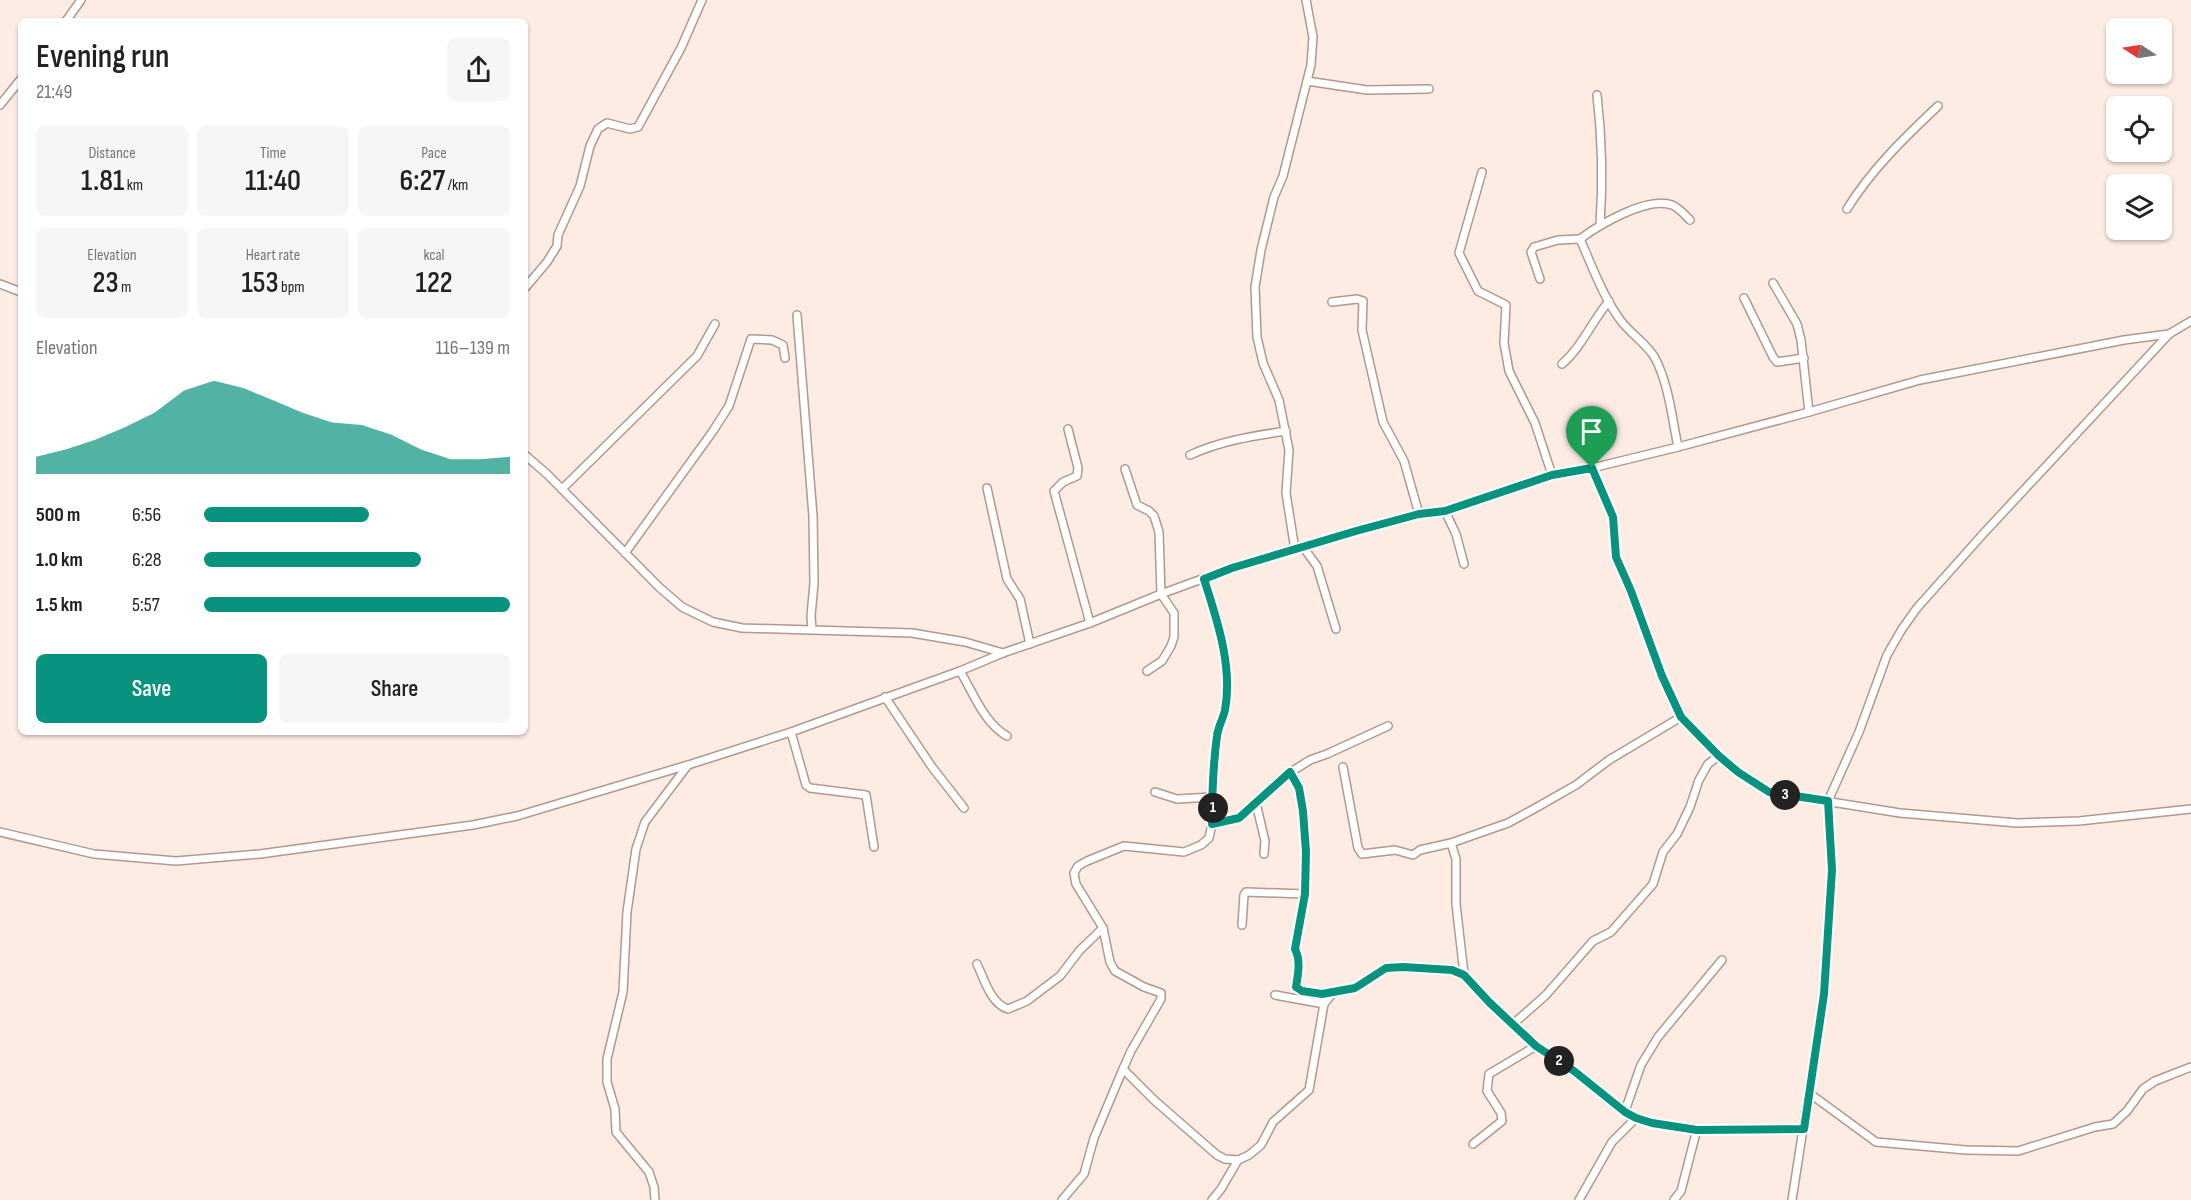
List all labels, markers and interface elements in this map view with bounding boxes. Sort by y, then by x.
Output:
north arrow [2106,18,2172,84]
map controls [2106,18,2172,240]
text: Evening run [36,37,170,77]
button: share [447,38,510,101]
text: 21:49 [36,80,72,104]
button: locate [2106,96,2172,162]
text: Distance [88,144,136,163]
text: Time [260,144,286,163]
text: Pace [421,144,447,163]
text: 1.81 [81,163,124,199]
text: 11:40 [245,163,301,199]
text: 6:27 [400,163,445,199]
button: layers [2106,174,2172,240]
text: km [124,176,143,195]
text: /km [445,176,468,195]
text: Elevation [87,246,137,265]
text: Heart rate [246,246,300,265]
text: kcal [423,246,445,265]
text: 23 [93,265,119,301]
text: 153 [241,265,278,301]
text: 122 [415,265,453,301]
text: m [119,278,131,297]
text: bpm [278,278,305,297]
text: Elevation [36,336,98,360]
text: 116–139 m [436,336,510,360]
pin [1566,406,1617,468]
icon: arrive [1575,415,1608,448]
text: 500 m [36,503,80,527]
text: 6:56 [132,503,161,527]
text: 1.0 km [36,548,83,572]
text: 6:28 [132,548,162,572]
text: 1.5 km [36,593,82,617]
text: 5:57 [132,593,160,617]
button: Save [36,654,267,723]
button: Share [279,654,510,723]
pin: 3 [1770,780,1800,810]
text: 3 [1781,785,1789,804]
pin: 1 [1198,793,1228,823]
text: 1 [1210,798,1216,817]
pin: 2 [1544,1046,1574,1076]
text: 2 [1555,1051,1563,1070]

